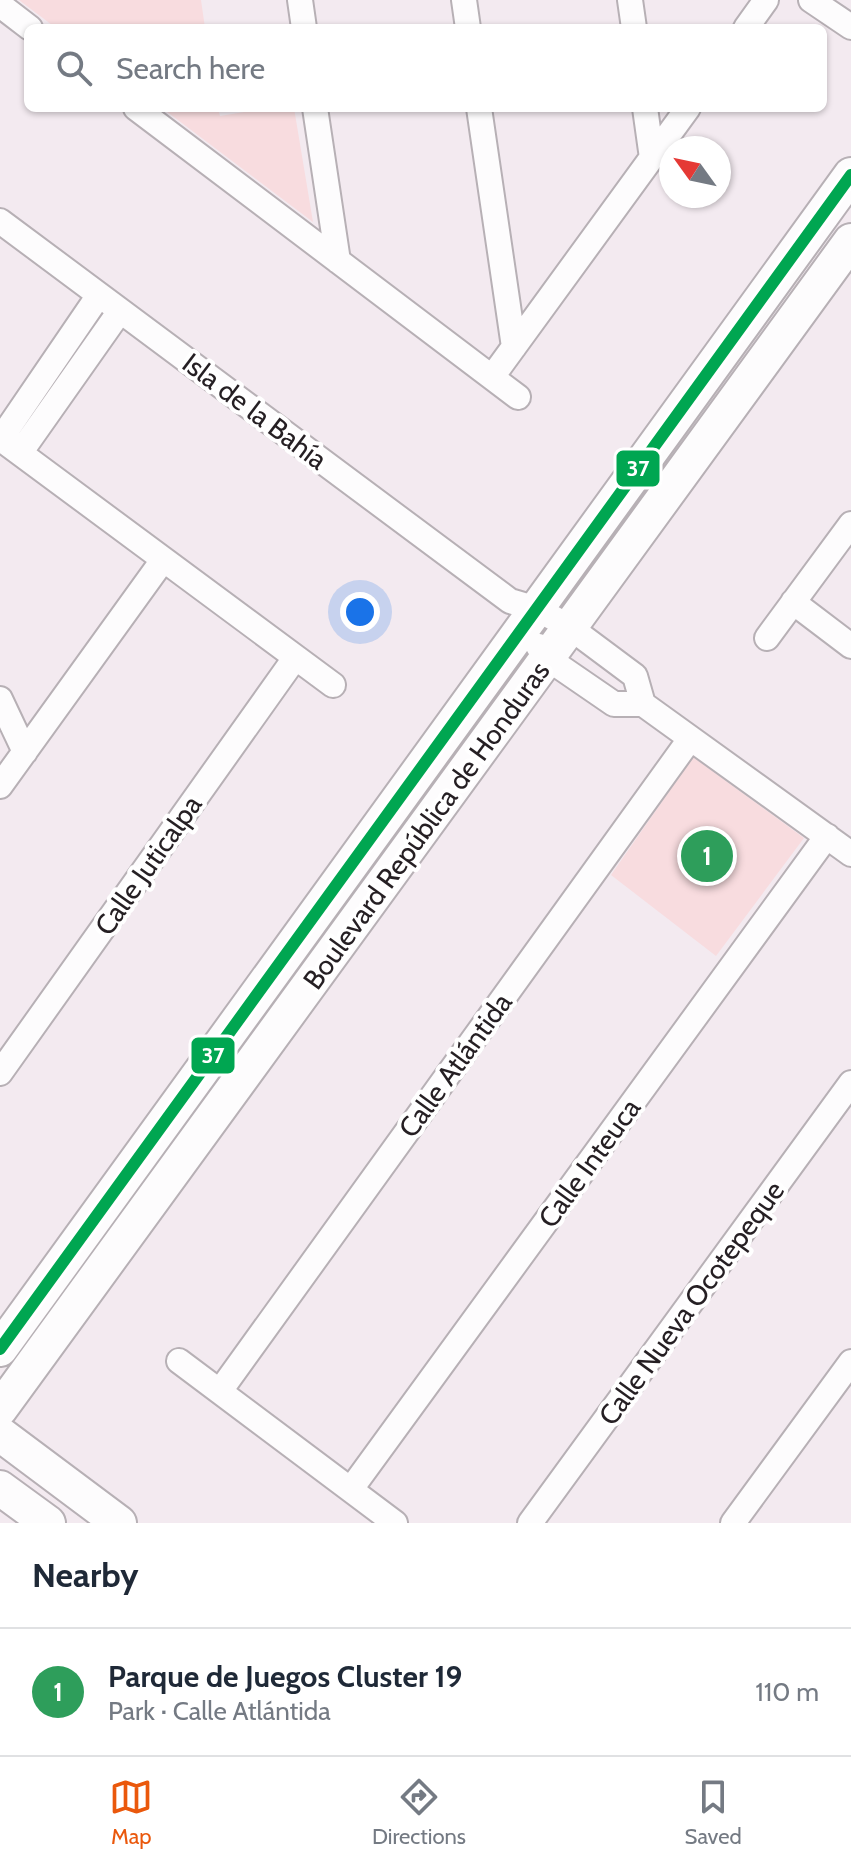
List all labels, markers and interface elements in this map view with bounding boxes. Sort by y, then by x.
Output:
search box [24,24,827,112]
icon: search [52,46,96,90]
text: Search here [116,50,265,87]
north arrow [659,136,731,208]
street label: Isla de la Bahía [176,346,334,477]
line badge: 37 [615,449,661,488]
text: 37 [626,455,650,482]
your location [340,592,380,632]
street label: Boulevard República de Honduras [296,654,556,996]
street label: Calle Juticalpa [87,788,209,942]
pin: 1 [681,826,733,886]
street label: Calle Atlántida [391,986,519,1144]
line badge: 37 [190,1036,236,1075]
text: 37 [201,1042,225,1069]
street label: Calle Inteuca [531,1091,648,1234]
street label: Calle Nueva Ocotepeque [591,1174,791,1432]
text: Nearby [32,1554,139,1596]
text: Parque de Juegos Cluster 19 [108,1658,462,1695]
text: 1 [53,1676,63,1708]
text: 110 m [755,1676,819,1708]
text: Park · Calle Atlántida [108,1695,331,1727]
tab: Map [109,1775,153,1850]
tab: Directions [372,1775,466,1850]
tab: Saved [685,1775,742,1850]

